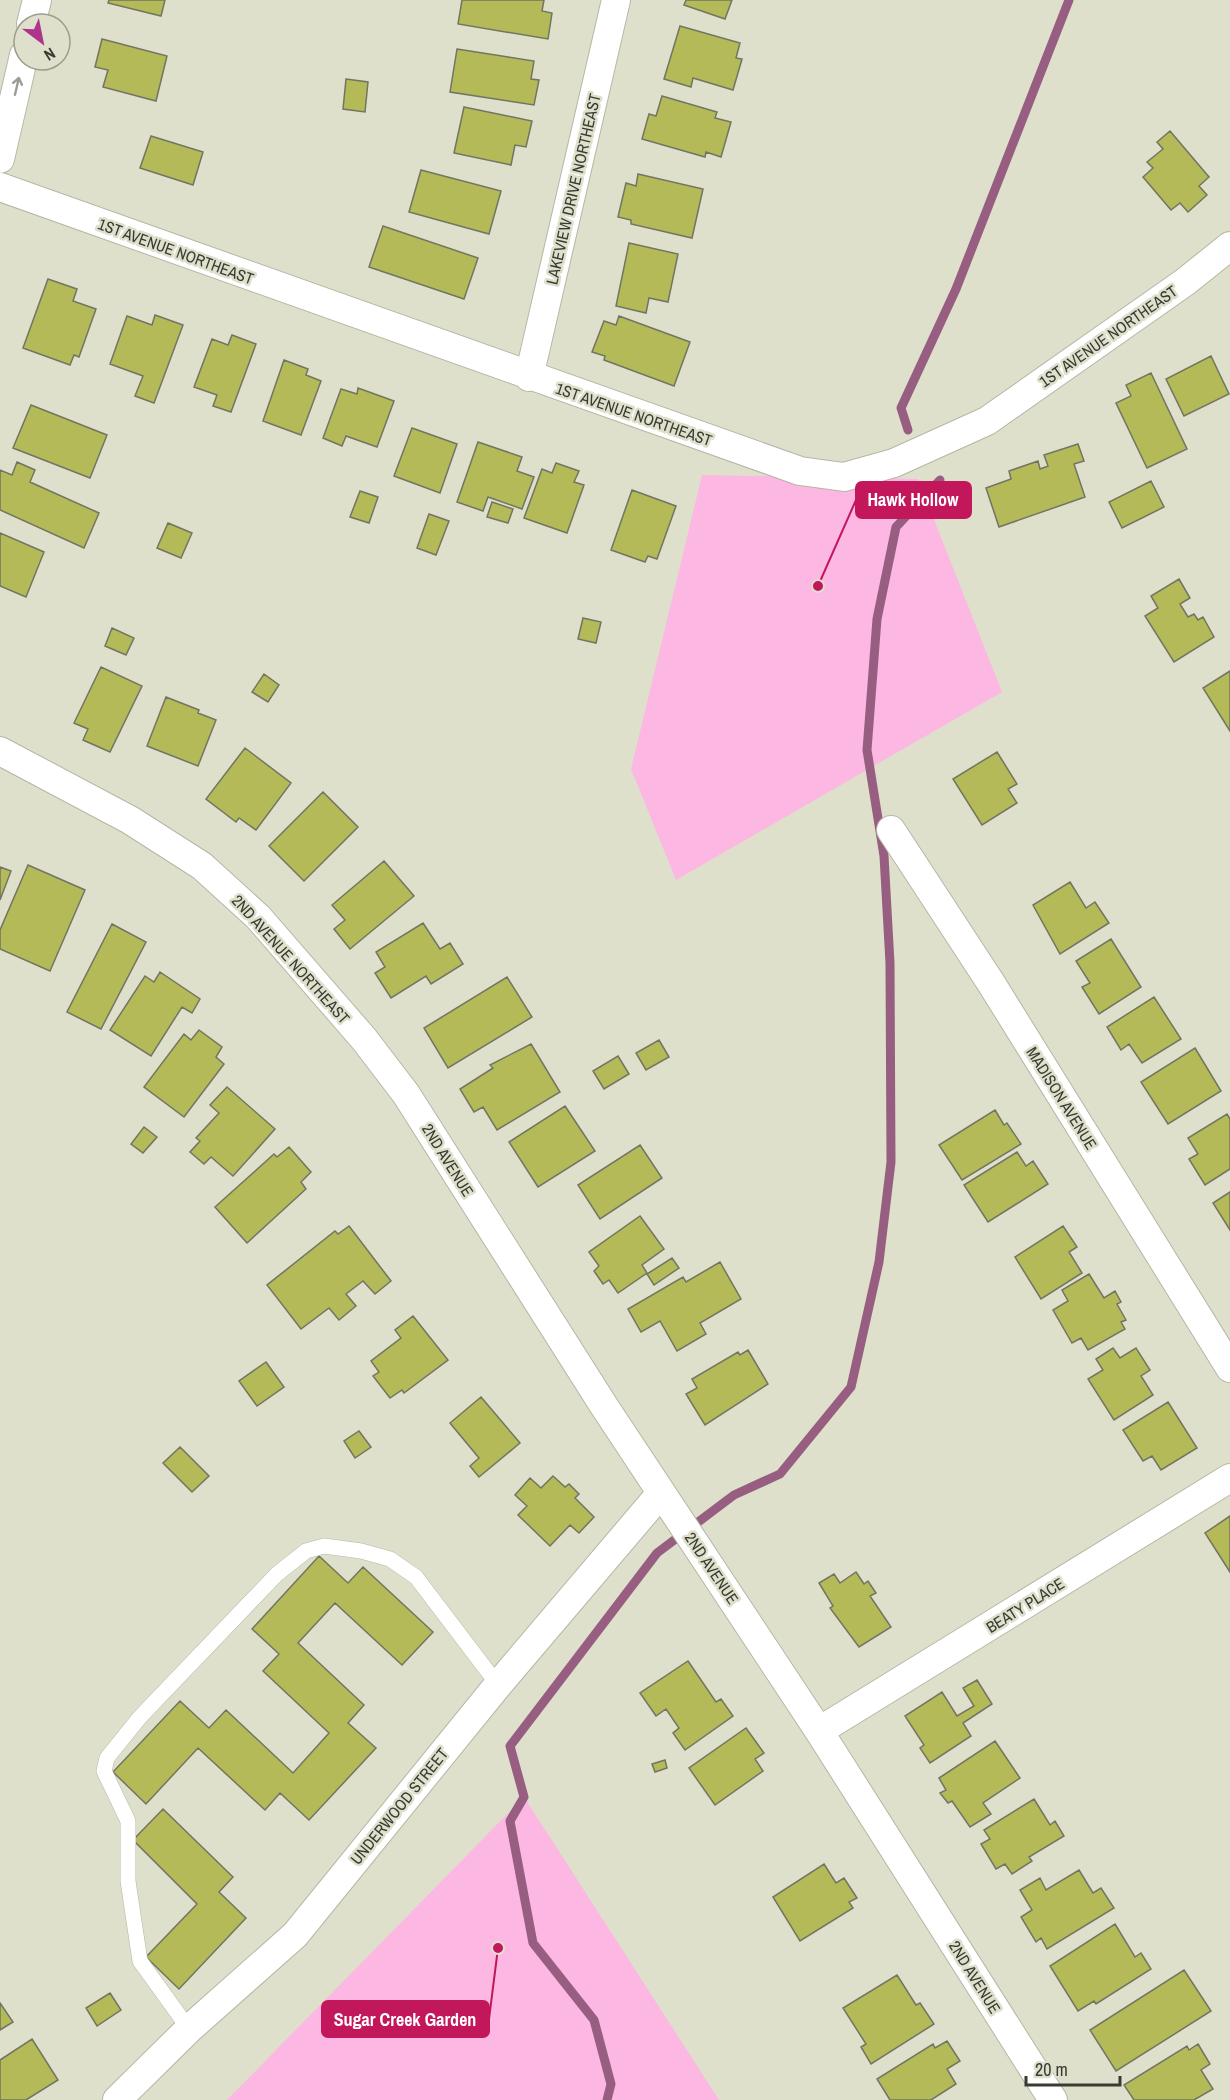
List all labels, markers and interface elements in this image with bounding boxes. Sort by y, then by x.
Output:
north arrow [12,12,72,72]
text: N [40,43,60,67]
one-way arrow [11,77,23,96]
street label: LAKEVIEW DRIVE NORTHEAST [540,91,606,287]
street label: 1ST AVENUE NORTHEAST [95,213,257,289]
street label: 1ST AVENUE NORTHEAST [1034,280,1182,392]
street label: 1ST AVENUE NORTHEAST [553,377,715,451]
callout: Hawk Hollow [856,482,971,518]
text: Hawk Hollow [867,487,959,512]
street label: 2ND AVENUE NORTHEAST [227,890,355,1028]
street label: MADISON AVENUE [1022,1042,1102,1154]
street label: 2ND AVENUE [417,1119,479,1201]
street label: 2ND AVENUE [680,1528,744,1608]
street label: BEATY PLACE [982,1572,1068,1638]
street label: UNDERWOOD STREET [345,1743,453,1869]
street label: 2ND AVENUE [944,1936,1006,2018]
callout: Sugar Creek Garden [322,2001,489,2037]
text: Sugar Creek Garden [334,2007,476,2032]
scale bar [1026,2049,1120,2087]
text: 20 m [1035,2057,1068,2082]

